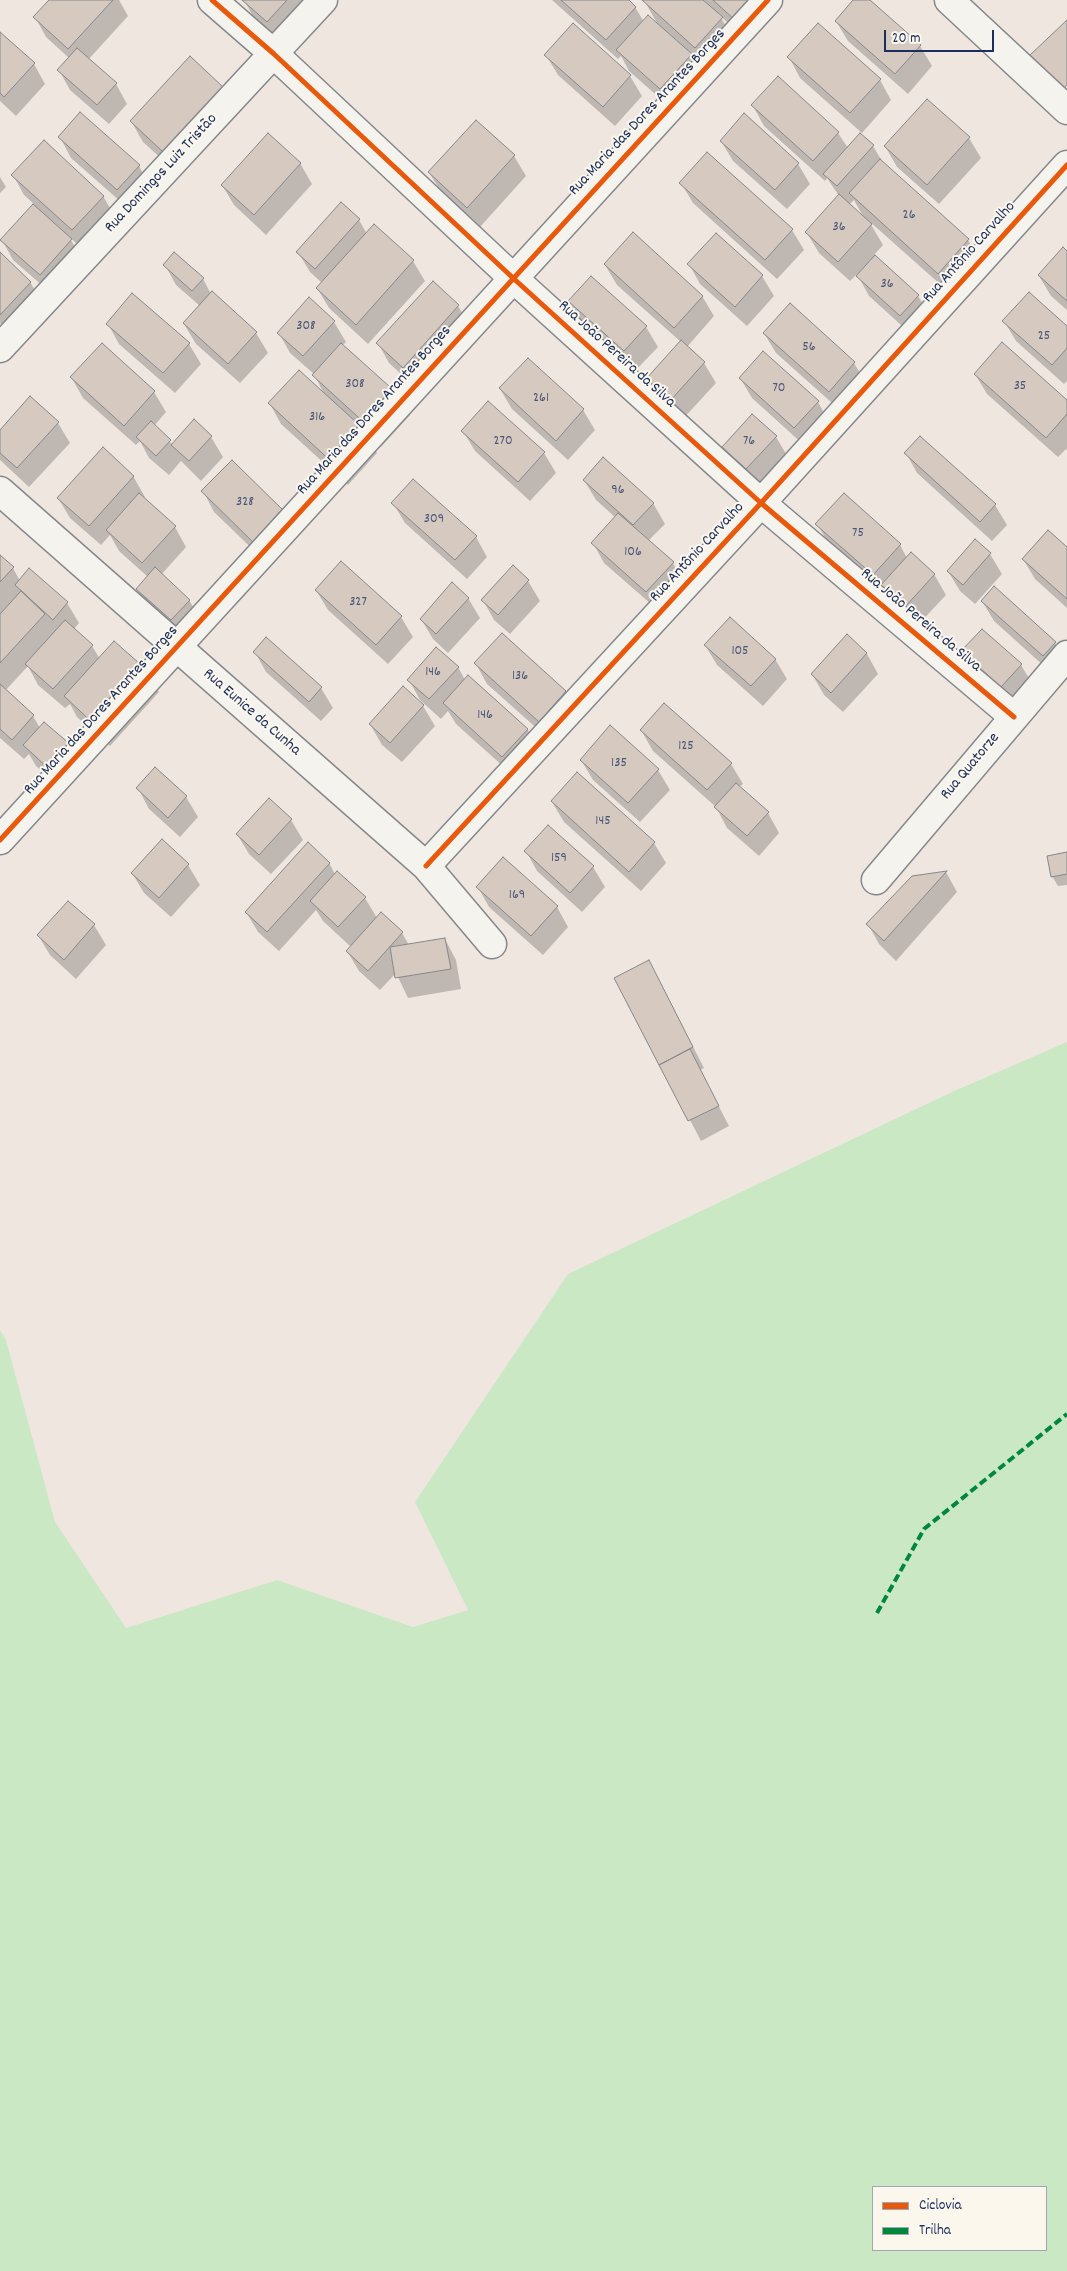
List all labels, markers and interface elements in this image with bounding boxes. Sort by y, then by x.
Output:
scale bar [887,20,997,52]
street label: Rua Maria das Dores Arantes Borges [566,26,730,200]
text: 20 m [892,28,920,50]
street label: Rua Domingos Luiz Tristão [102,110,222,238]
street label: Rua Antônio Carvalho [919,198,1021,308]
house number: 26 [903,208,915,224]
house number: 36 [832,220,846,236]
house number: 36 [880,277,894,293]
street label: Rua João Pereira da Silva [553,297,679,413]
house number: 308 [296,319,316,335]
street label: Rua Maria das Dores Arantes Borges [294,322,456,500]
house number: 25 [1038,329,1050,345]
house number: 56 [802,340,816,356]
house number: 308 [345,377,365,393]
house number: 35 [1014,379,1026,395]
house number: 70 [773,381,785,397]
house number: 261 [533,391,549,407]
house number: 316 [309,410,325,426]
house number: 270 [493,434,513,450]
house number: 76 [743,434,755,450]
house number: 96 [611,483,625,499]
house number: 328 [236,495,254,511]
street label: Rua Antônio Carvalho [647,499,749,607]
house number: 309 [424,512,444,528]
house number: 75 [852,526,864,542]
house number: 106 [624,545,642,561]
street label: Rua João Pereira da Silva [856,565,984,677]
house number: 327 [349,595,367,611]
street label: Rua Maria das Dores Arantes Borges [21,622,183,800]
house number: 105 [731,644,749,660]
street label: Rua Eunice da Cunha [198,665,304,761]
house number: 146 [425,665,441,681]
house number: 136 [512,669,528,685]
house number: 146 [477,708,493,724]
street label: Rua Quatorze [937,730,1005,804]
house number: 125 [678,739,694,755]
house number: 135 [611,756,627,772]
house number: 145 [595,814,611,830]
house number: 159 [551,851,567,867]
house number: 169 [509,888,525,904]
legend [872,2186,1047,2251]
text: Ciclovia [919,2195,961,2217]
text: Trilha [919,2220,951,2242]

